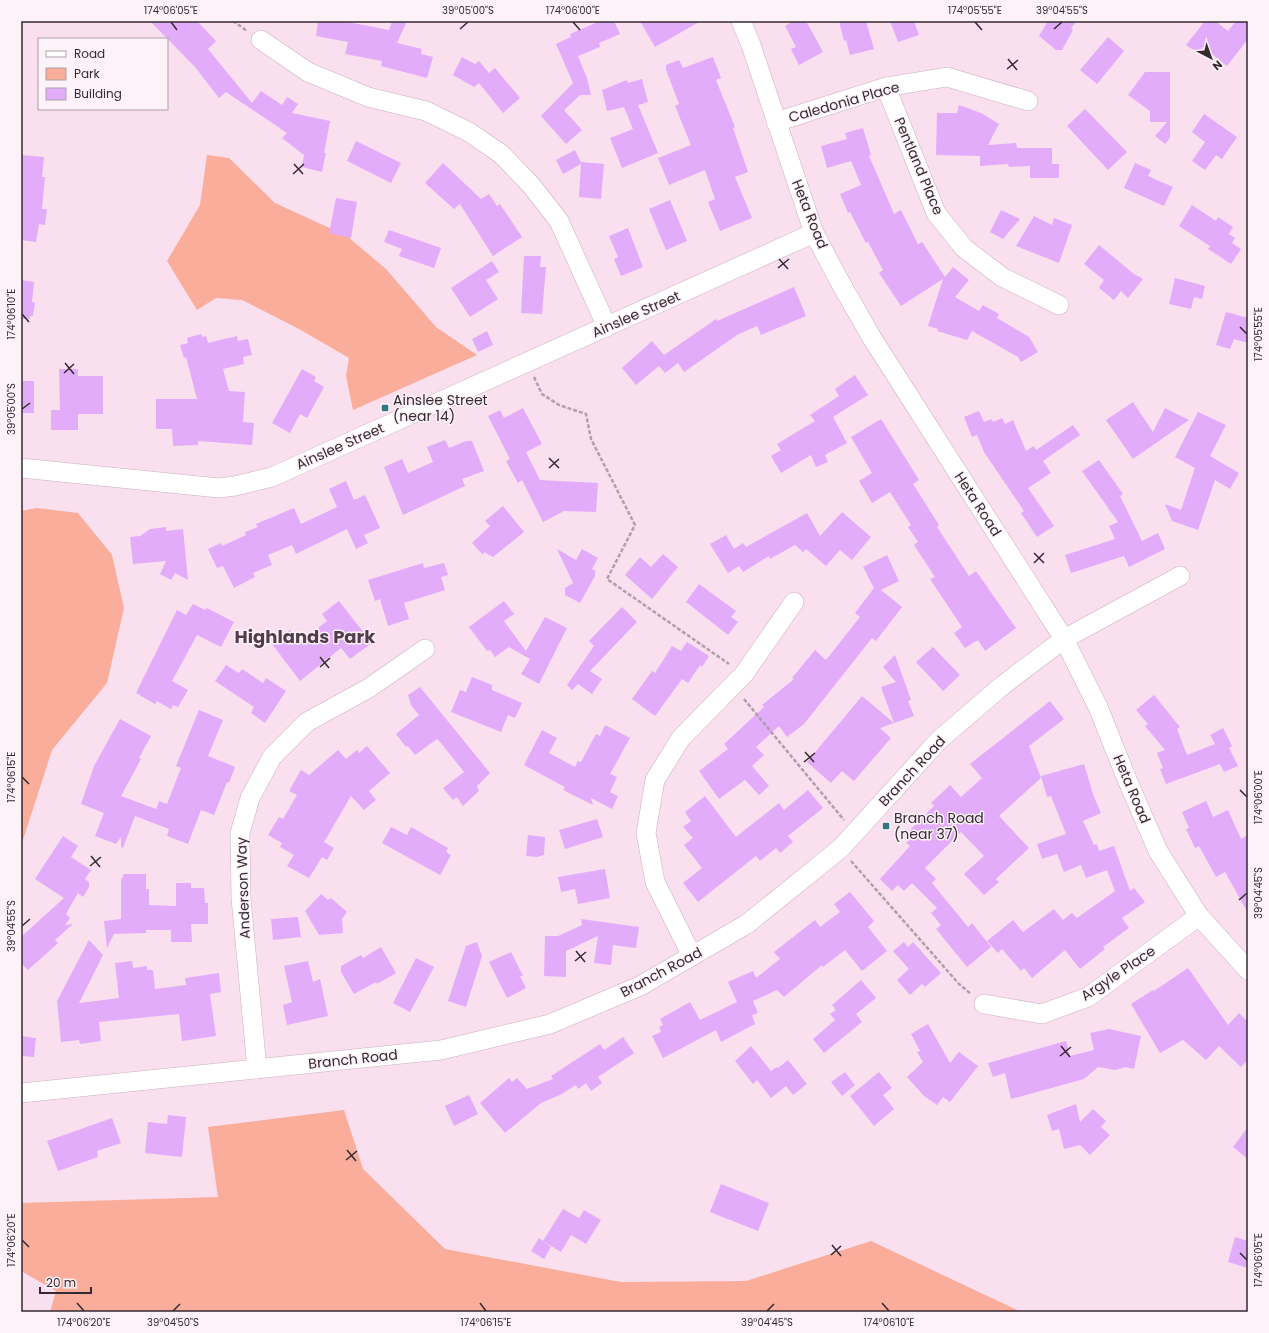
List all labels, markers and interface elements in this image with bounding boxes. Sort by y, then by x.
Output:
text: 174°06'05"E [144,3,198,18]
text: 39°05'00"S [442,3,494,18]
text: 174°06'00"E [546,3,600,18]
text: 174°05'55"E [948,3,1002,18]
text: 39°04'55"S [1036,3,1088,18]
legend [38,38,168,110]
north arrow [1191,38,1231,78]
text: Road [74,45,105,62]
text: N [1209,57,1226,74]
text: Park [74,65,101,82]
street label: Caledonia Place [786,77,902,127]
text: Building [74,85,122,102]
street label: Pentland Place [889,114,949,218]
street label: Heta Road [787,176,833,252]
street label: Ainslee Street [589,286,683,342]
text: 174°06'10"E [4,289,19,339]
text: 174°05'55"E [1251,307,1266,361]
text: 39°05'00"S [4,383,19,435]
place label: Ainslee Street (near 14) [393,390,488,426]
marker: Ainslee Street (near 14) [380,403,390,413]
street label: Ainslee Street [293,418,387,474]
street label: Heta Road [950,468,1006,540]
district label: Highlands Park [235,624,376,649]
street label: Branch Road [874,731,950,811]
street label: Heta Road [1109,751,1155,827]
text: 174°06'15"E [4,752,19,802]
text: 174°06'00"E [1251,770,1266,824]
place label: Branch Road (near 37) [894,808,984,844]
marker: Branch Road (near 37) [881,821,891,831]
street label: Anderson Way [231,837,255,939]
text: 39°04'45"S [1251,867,1266,919]
text: 39°04'55"S [4,900,19,952]
street label: Argyle Place [1077,940,1160,1005]
street label: Branch Road [617,942,705,1002]
street label: Branch Road [307,1044,399,1074]
text: 174°06'20"E [4,1213,19,1267]
text: 174°06'05"E [1251,1233,1266,1287]
scale bar [40,1269,91,1295]
text: 20 m [46,1274,76,1291]
text: 174°06'20"E [57,1315,111,1330]
text: 39°04'50"S [147,1315,199,1330]
text: 174°06'15"E [461,1315,511,1330]
text: 39°04'45"S [741,1315,793,1330]
text: 174°06'10"E [864,1315,914,1330]

